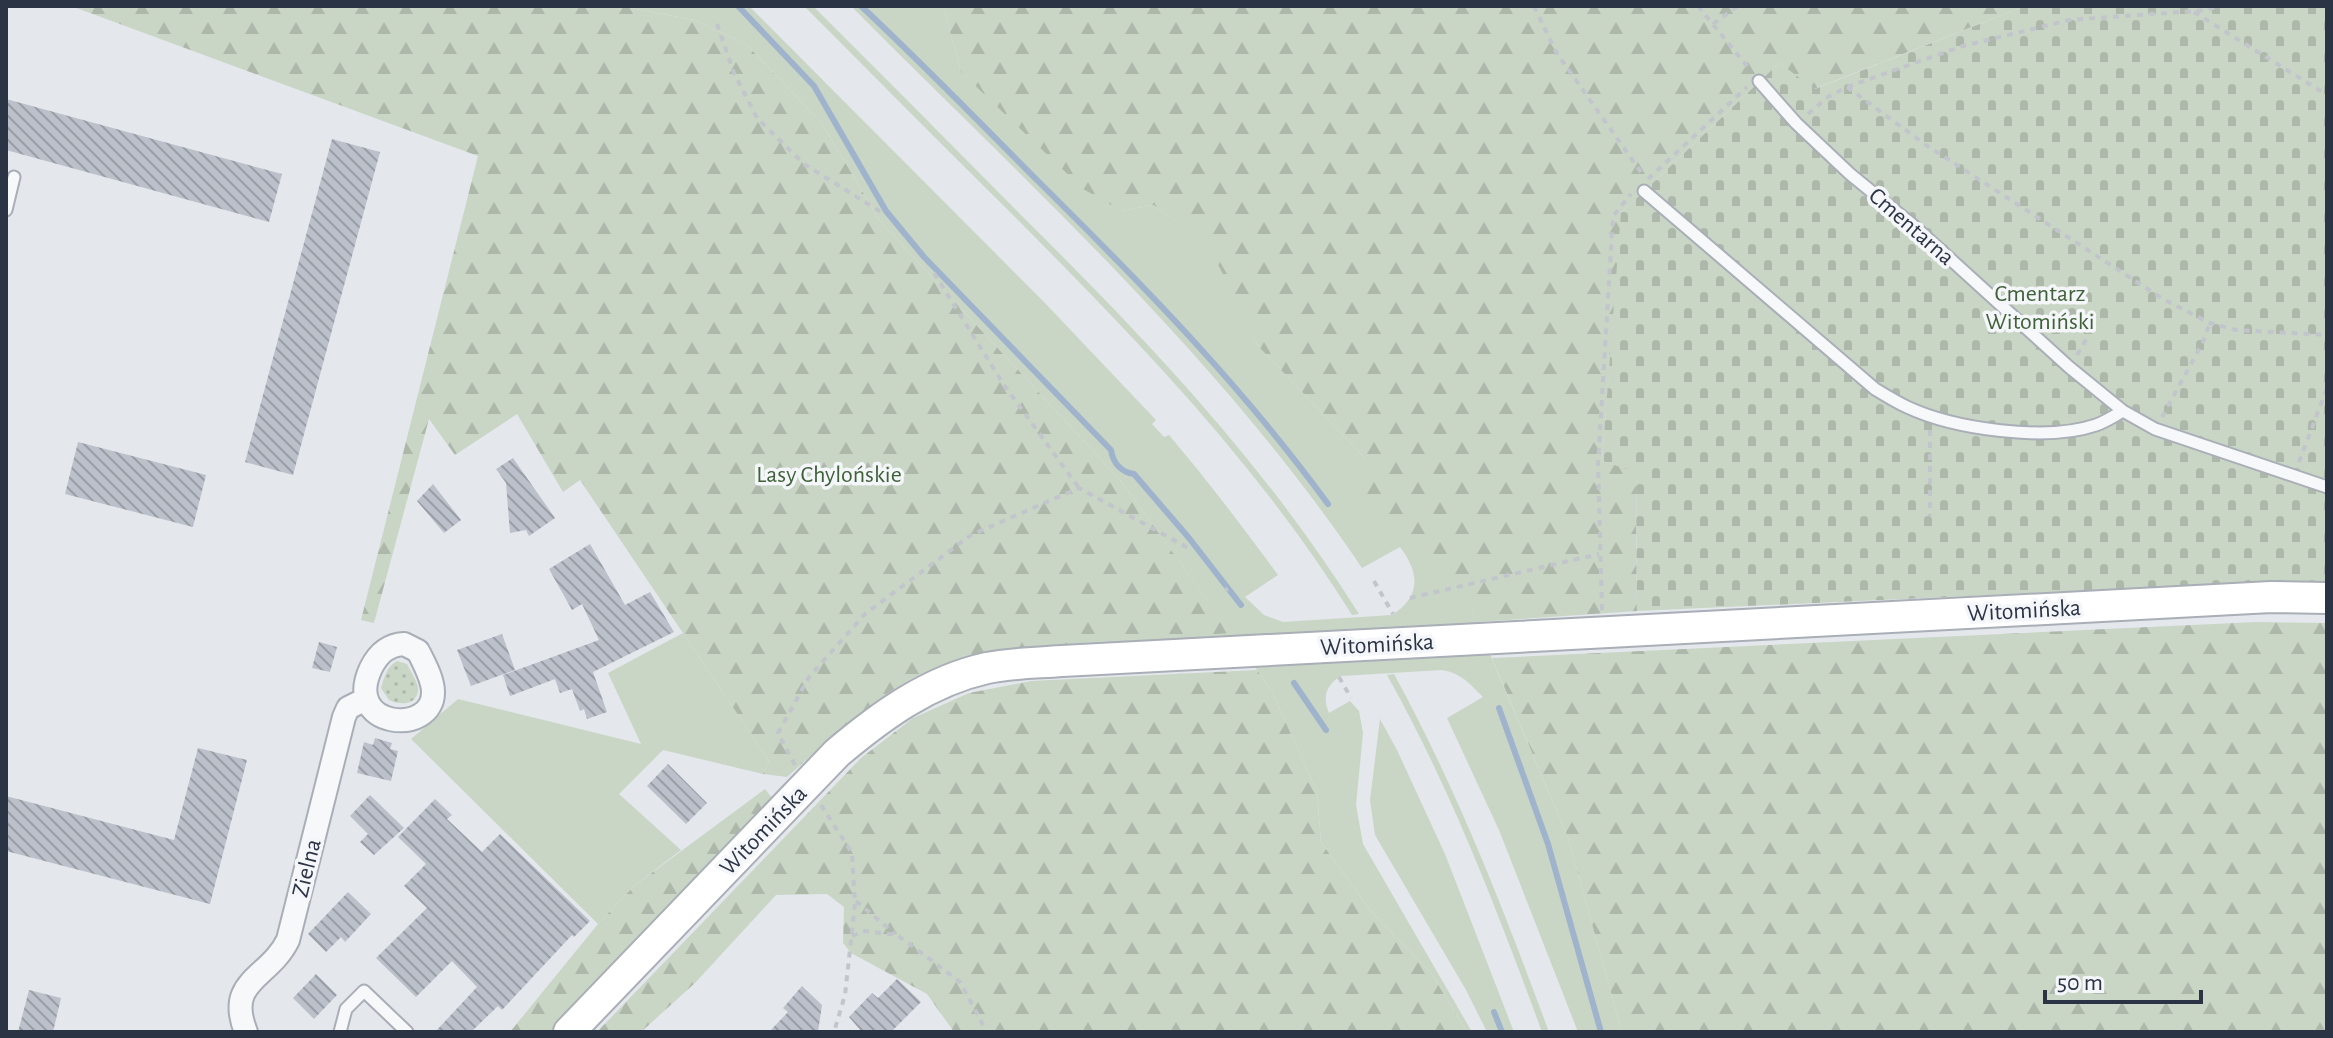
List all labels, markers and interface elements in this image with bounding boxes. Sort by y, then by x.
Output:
street label: Cmentarna [1864,183,1959,270]
park label: Cmentarz Witomiński [1985,282,2095,334]
park label: Lasy Chylońskie [756,463,902,487]
street label: Witomińska [1967,596,2082,626]
street label: Witomińska [1320,630,1435,660]
street label: Witomińska [716,781,812,880]
street label: Zielna [288,837,326,900]
scale bar [2045,954,2201,1004]
text: 50 m [2057,971,2103,995]

